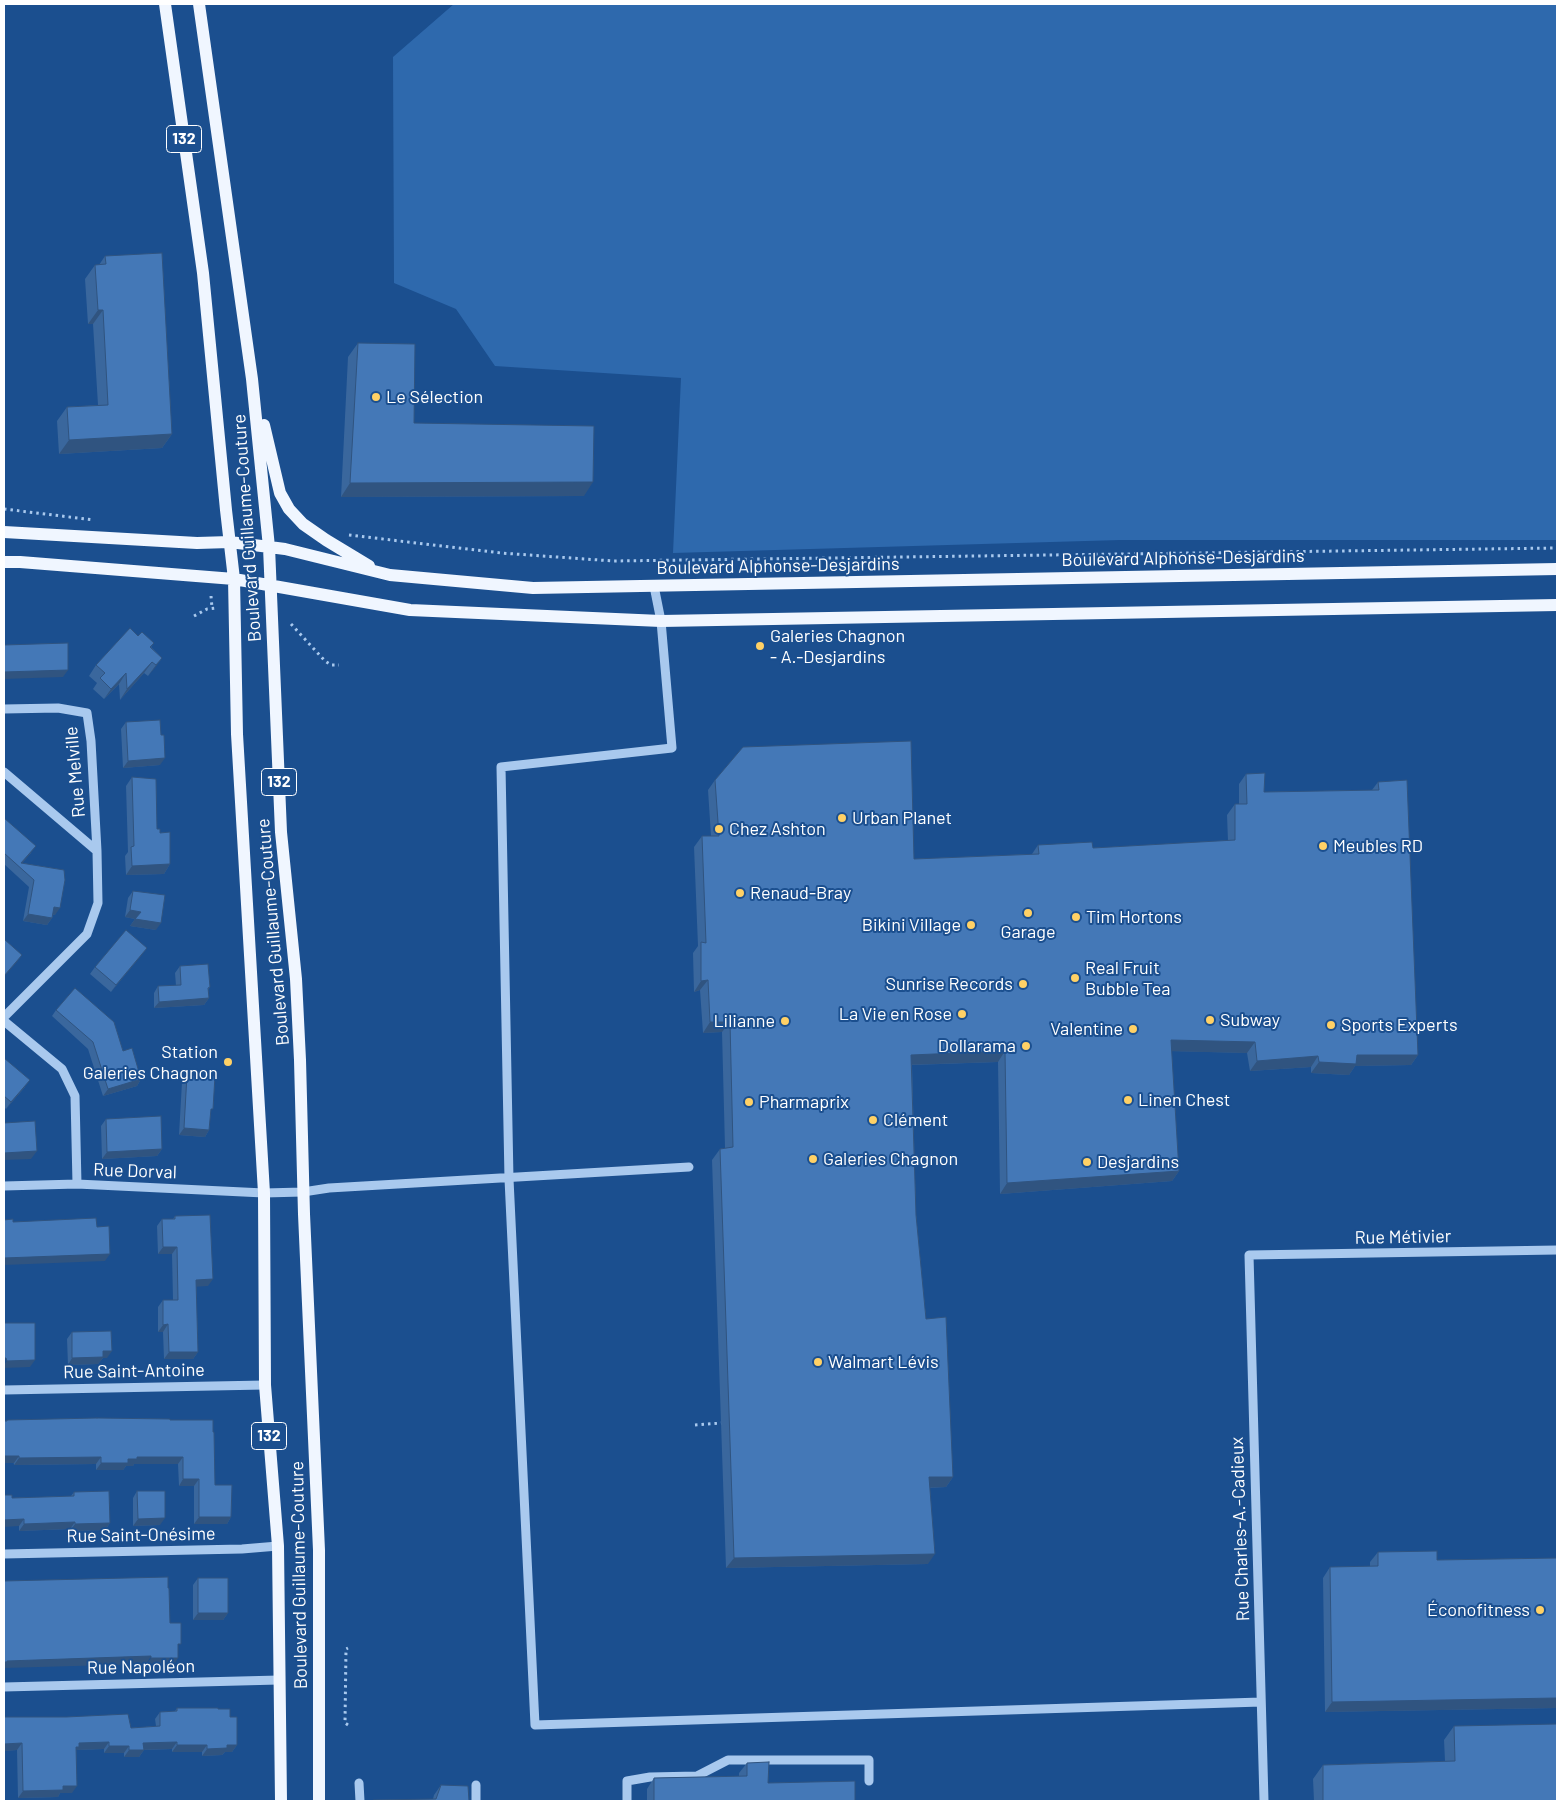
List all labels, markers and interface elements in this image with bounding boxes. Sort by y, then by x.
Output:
road number: 132 [166,126,202,152]
place label: Le Sélection [386,386,483,408]
marker: Le Sélection [370,391,382,403]
street label: Boulevard Guillaume-Couture [228,413,266,643]
street label: Boulevard Alphonse-Desjardins [1061,545,1305,571]
street label: Boulevard Alphonse-Desjardins [656,553,900,579]
place label: Galeries Chagnon - A.-Desjardins [770,625,905,668]
marker: Galeries Chagnon - A.-Desjardins [754,640,766,652]
street label: Rue Melville [60,725,90,819]
road number: 132 [262,769,296,796]
place label: Urban Planet [852,807,952,829]
marker: Urban Planet [836,812,848,824]
street label: Boulevard Guillaume-Couture [252,817,294,1047]
place label: Chez Ashton [729,818,826,840]
marker: Chez Ashton [713,823,725,835]
place label: Meubles RD [1333,835,1423,857]
marker: Meubles RD [1317,840,1329,852]
place label: Renaud-Bray [750,882,851,904]
marker: Renaud-Bray [734,887,746,899]
place label: Tim Hortons [1086,906,1182,928]
marker: Garage [1022,907,1034,919]
marker: Tim Hortons [1070,911,1082,923]
place label: Bikini Village [862,914,961,936]
marker: Bikini Village [965,919,977,931]
place label: Garage [1000,921,1056,943]
place label: Real Fruit Bubble Tea [1085,957,1170,1000]
marker: Real Fruit Bubble Tea [1069,972,1081,984]
place label: Sunrise Records [886,973,1013,995]
marker: Sunrise Records [1017,978,1029,990]
place label: La Vie en Rose [839,1003,952,1025]
marker: La Vie en Rose [956,1008,968,1020]
place label: Subway [1220,1009,1280,1031]
place label: Lilianne [713,1010,775,1032]
marker: Subway [1204,1014,1216,1026]
place label: Sports Experts [1341,1014,1458,1036]
marker: Lilianne [779,1015,791,1027]
place label: Valentine [1050,1018,1123,1040]
marker: Sports Experts [1325,1019,1337,1031]
marker: Valentine [1127,1023,1139,1035]
place label: Dollarama [938,1035,1016,1057]
marker: Dollarama [1020,1040,1032,1052]
place label: Station Galeries Chagnon [83,1041,218,1084]
marker: Station Galeries Chagnon [222,1056,234,1068]
place label: Linen Chest [1138,1089,1230,1111]
place label: Pharmaprix [759,1091,849,1113]
marker: Linen Chest [1122,1094,1134,1106]
marker: Pharmaprix [743,1096,755,1108]
place label: Clément [883,1109,948,1131]
marker: Clément [867,1114,879,1126]
place label: Galeries Chagnon [823,1148,958,1170]
place label: Desjardins [1097,1151,1179,1173]
marker: Galeries Chagnon [807,1153,819,1165]
marker: Desjardins [1081,1156,1093,1168]
street label: Rue Dorval [93,1159,177,1183]
street label: Rue Métivier [1355,1225,1451,1249]
place label: Walmart Lévis [828,1351,939,1373]
marker: Walmart Lévis [812,1356,824,1368]
street label: Rue Saint-Antoine [63,1359,205,1383]
road number: 132 [252,1422,286,1450]
street label: Rue Charles-A.-Cadieux [1226,1436,1254,1622]
street label: Boulevard Guillaume-Couture [286,1461,312,1689]
street label: Rue Saint-Onésime [66,1523,216,1547]
place label: Éconofitness [1427,1599,1530,1621]
marker: Éconofitness [1534,1604,1546,1616]
street label: Rue Napoléon [87,1655,195,1679]

